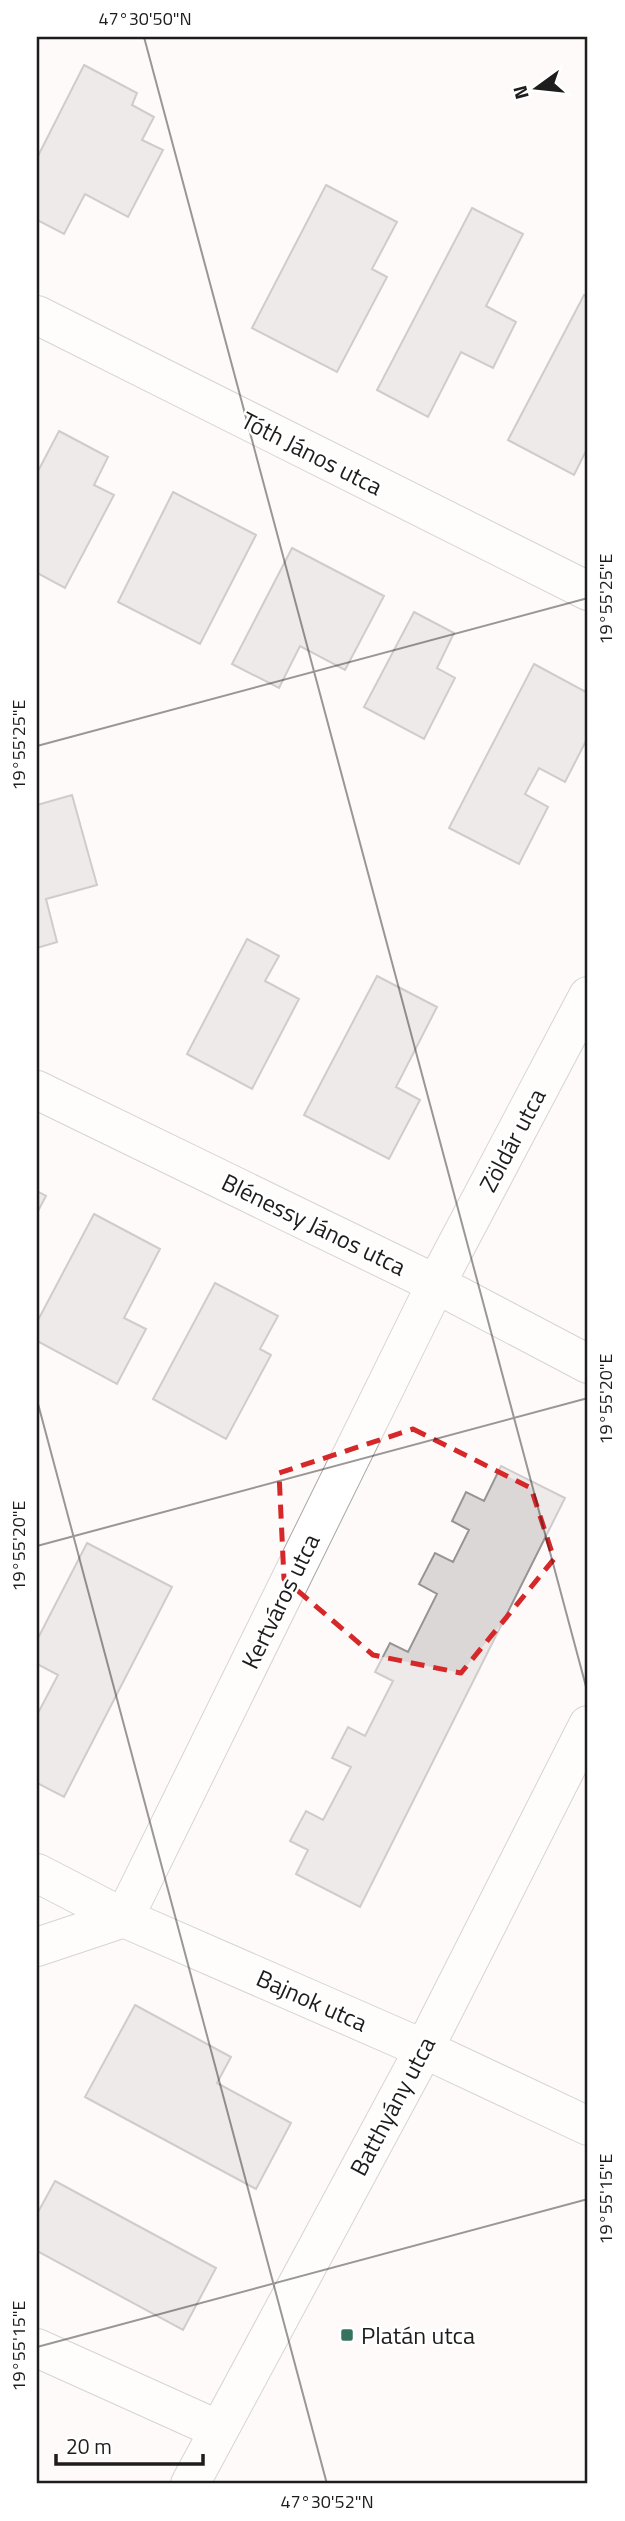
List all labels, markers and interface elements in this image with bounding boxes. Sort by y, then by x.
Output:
text: 47°30'50"N [98,5,192,32]
north arrow [503,52,572,122]
text: N [504,82,536,103]
street label: Tóth János utca [235,402,389,504]
text: 19°55'25"E [592,553,619,644]
text: 19°55'25"E [5,699,32,790]
street label: Zöldár utca [470,1082,554,1198]
street label: Blénessy János utca [216,1164,412,1284]
text: 19°55'20"E [592,1353,619,1444]
text: 19°55'20"E [5,1500,32,1591]
street label: Kertváros utca [232,1527,328,1675]
street label: Bajnok utca [251,1960,373,2040]
street label: Batthyány utca [340,2030,444,2182]
text: 19°55'15"E [592,2153,619,2244]
text: 19°55'15"E [5,2300,32,2391]
place label: Platán utca [361,2317,475,2353]
marker: Platán utca [339,2327,355,2343]
scale bar [56,2423,203,2467]
text: 20 m [66,2430,112,2462]
text: 47°30'52"N [280,2488,374,2515]

